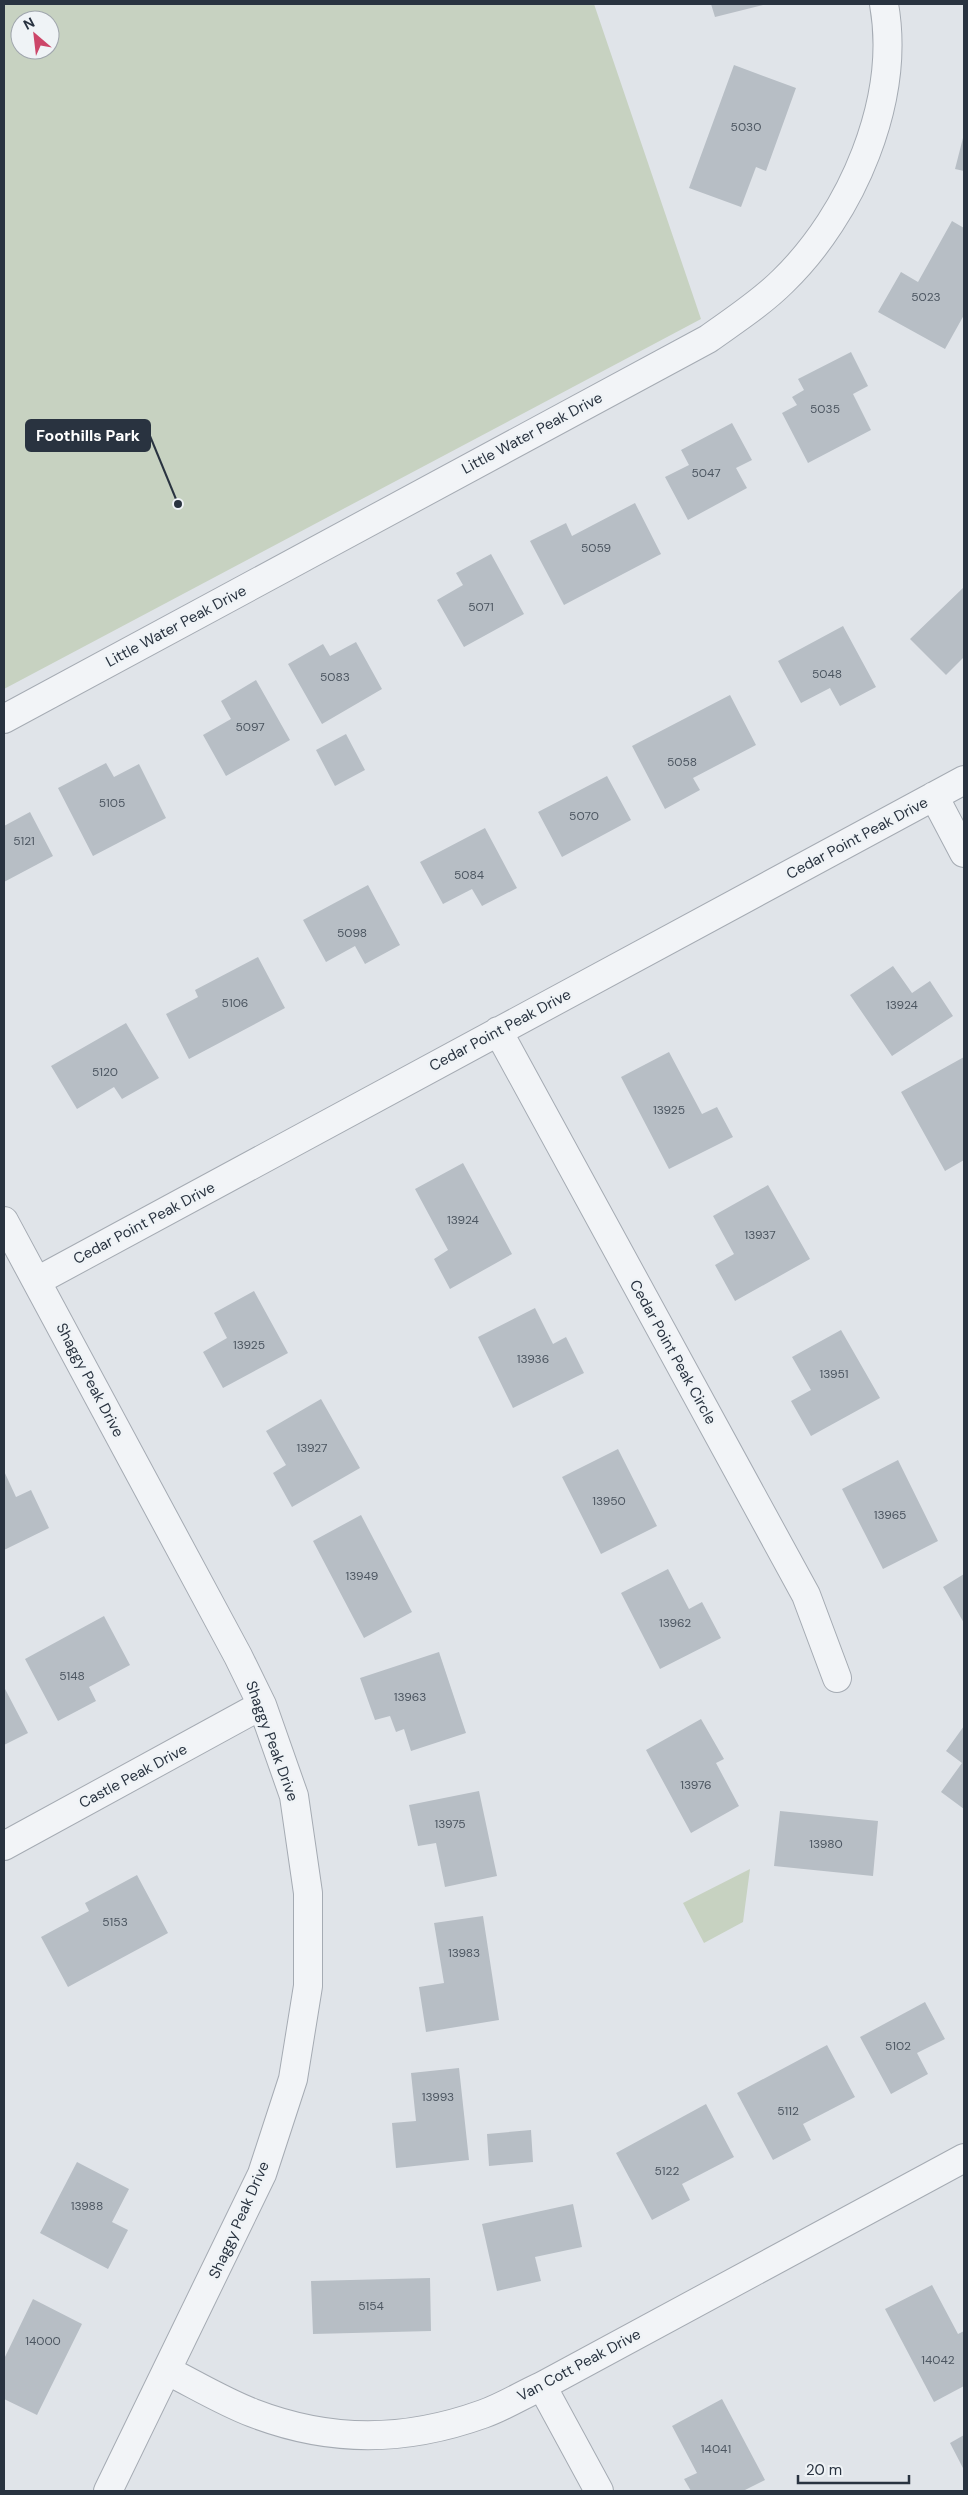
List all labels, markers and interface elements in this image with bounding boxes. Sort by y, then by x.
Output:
north arrow [10,10,60,60]
text: N [20,13,38,34]
house number: 5030 [731,119,761,135]
house number: 5023 [911,289,941,305]
street label: Little Water Peak Drive [458,387,606,479]
house number: 5035 [810,401,840,417]
callout: Foothills Park [26,420,150,451]
text: Foothills Park [36,425,141,446]
house number: 5047 [691,465,721,481]
house number: 5059 [581,540,611,556]
street label: Little Water Peak Drive [102,580,250,672]
house number: 5071 [468,599,494,615]
house number: 5048 [812,666,842,682]
house number: 5083 [320,669,350,685]
house number: 5097 [235,719,265,735]
house number: 5058 [667,754,697,770]
street label: Cedar Point Peak Drive [783,792,931,884]
house number: 5105 [99,795,125,811]
house number: 5070 [569,808,599,824]
house number: 5121 [13,833,35,849]
house number: 5084 [454,867,484,883]
house number: 5098 [337,925,367,941]
street label: Cedar Point Peak Drive [426,984,574,1076]
house number: 5106 [222,995,248,1011]
house number: 13924 [886,997,918,1013]
house number: 5120 [92,1064,118,1080]
house number: 13925 [653,1102,685,1118]
street label: Cedar Point Peak Drive [70,1177,218,1269]
house number: 13924 [447,1212,479,1228]
house number: 13937 [744,1227,776,1243]
street label: Cedar Point Peak Circle [625,1276,721,1428]
street label: Shaggy Peak Drive [51,1319,129,1441]
house number: 13925 [233,1337,265,1353]
house number: 13936 [517,1351,549,1367]
house number: 13951 [819,1366,849,1382]
house number: 13927 [297,1440,327,1456]
house number: 13950 [592,1493,626,1509]
house number: 13965 [874,1507,906,1523]
house number: 13949 [346,1568,378,1584]
house number: 13962 [659,1615,691,1631]
house number: 5148 [59,1668,85,1684]
street label: Shaggy Peak Drive [241,1678,303,1804]
house number: 13963 [394,1689,426,1705]
street label: Castle Peak Drive [75,1739,191,1813]
house number: 13976 [680,1777,712,1793]
house number: 13975 [434,1816,466,1832]
house number: 13980 [809,1836,843,1852]
house number: 5153 [102,1914,128,1930]
house number: 13983 [448,1945,480,1961]
house number: 5102 [885,2038,911,2054]
house number: 13993 [422,2089,454,2105]
house number: 5112 [777,2103,799,2119]
street label: Shaggy Peak Drive [204,2158,274,2282]
house number: 5122 [655,2163,680,2179]
house number: 13988 [71,2198,103,2214]
house number: 5154 [358,2298,384,2314]
street label: Van Cott Peak Drive [514,2324,644,2406]
house number: 14000 [25,2333,61,2349]
house number: 14042 [921,2352,955,2368]
house number: 14041 [701,2441,731,2457]
scale bar [798,2452,909,2484]
text: 20 m [806,2460,842,2480]

